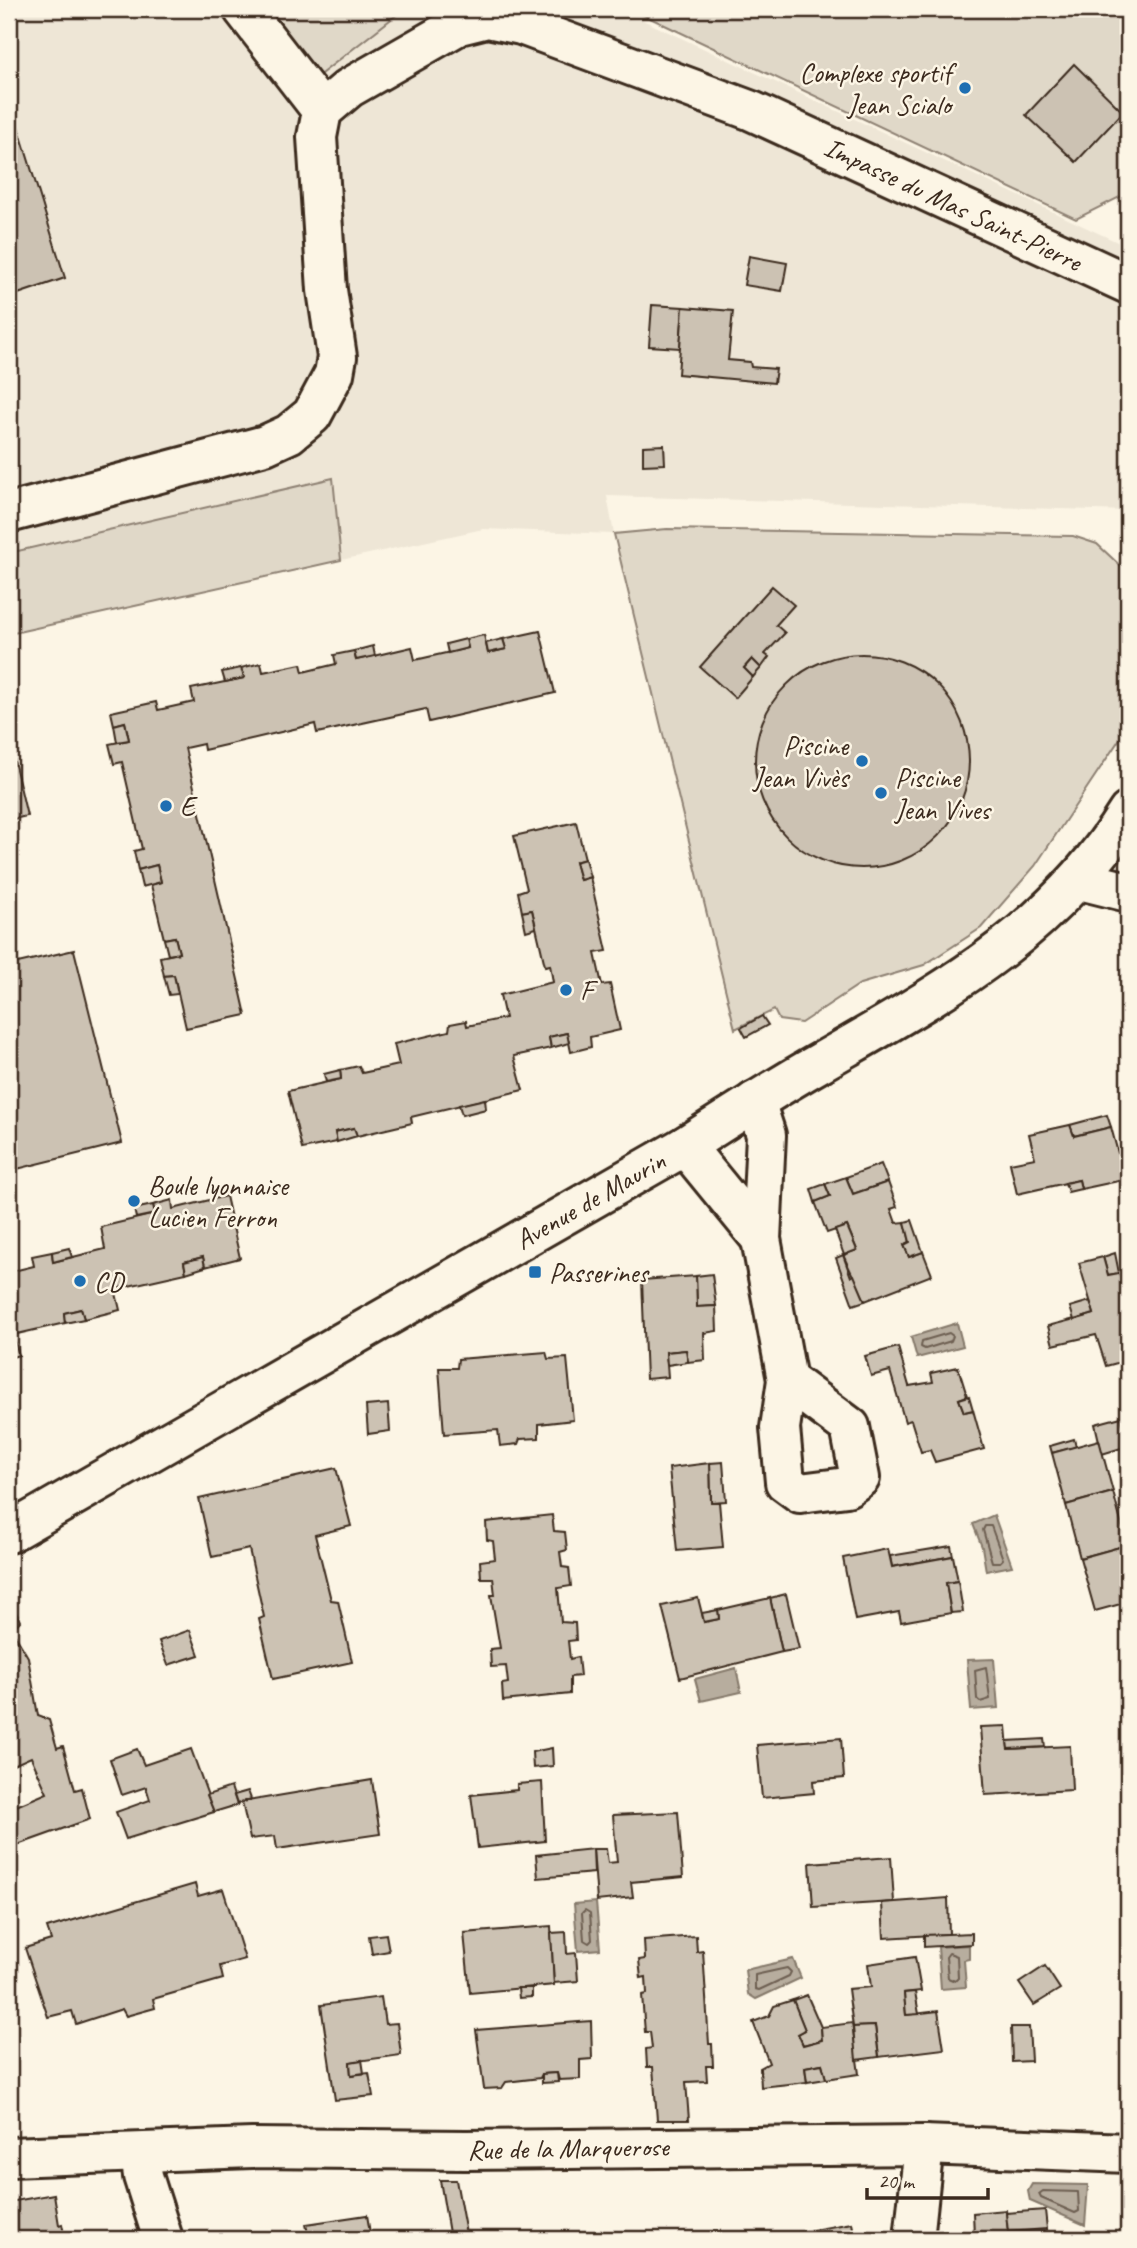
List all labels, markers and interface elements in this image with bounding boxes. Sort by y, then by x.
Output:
place label: Complexe sportif Jean Scialo [800,55,958,122]
marker: Complexe sportif Jean Scialo [957,80,973,96]
street label: Impasse du Mas Saint-Pierre [819,129,1089,280]
place label: Piscine Jean Vivès [751,728,850,795]
marker: Piscine Jean Vivès [854,753,870,769]
place label: Piscine Jean Vives [893,760,992,827]
marker: Piscine Jean Vives [873,785,889,801]
place label: E [180,789,198,824]
marker: E [158,798,174,814]
place label: F [580,973,599,1008]
marker: F [558,982,574,998]
street label: Avenue de Maurin [509,1143,672,1257]
place label: Boule lyonnaise Lucien Ferron [148,1168,290,1235]
marker: Boule lyonnaise Lucien Ferron [126,1193,142,1209]
place label: Passerines [549,1255,650,1290]
place label: CD [94,1264,125,1299]
marker: Passerines [527,1264,543,1280]
marker: CD [72,1273,88,1289]
street label: Rue de la Marquerose [467,2129,671,2167]
scale bar [867,2157,988,2201]
text: 20 m [878,2168,916,2194]

